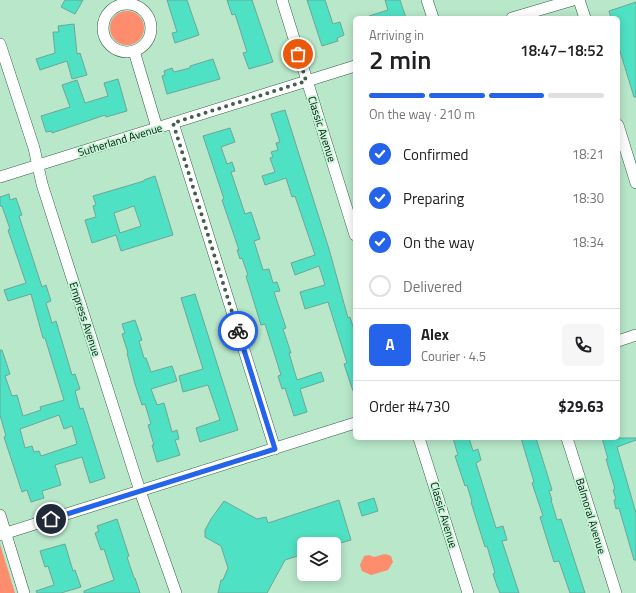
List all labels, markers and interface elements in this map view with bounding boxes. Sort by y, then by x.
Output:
text: Arriving in [369,25,424,45]
pin [281,37,315,71]
text: 18:47–18:52 [520,39,604,62]
text: 2 min [369,40,432,79]
icon: bag [287,43,309,65]
street label: Classic Avenue [304,94,340,164]
text: On the way · 210 m [369,104,475,124]
street label: Sutherland Avenue [76,119,165,160]
icon: check [369,143,391,165]
text: Confirmed [403,143,468,166]
text: 18:21 [572,144,604,164]
icon: check [369,187,391,209]
text: Preparing [403,187,464,210]
text: 18:30 [572,188,604,208]
icon: check [369,231,391,253]
text: On the way [403,231,475,254]
text: 18:34 [572,232,604,252]
text: Delivered [403,275,462,298]
street label: Empress Avenue [65,280,105,359]
courier [218,311,258,351]
icon: bike [227,320,249,342]
text: Alex [421,323,449,346]
button: phone [562,324,604,366]
text: A [385,333,395,356]
text: Courier · 4.5 [421,346,486,366]
text: Order #4730 [369,395,450,418]
text: $29.63 [558,395,604,418]
street label: Balmoral Avenue [572,476,610,556]
street label: Classic Avenue [426,480,462,550]
pin [34,502,68,536]
icon: home [40,508,62,530]
map controls [297,537,341,581]
button: layers [297,537,341,581]

